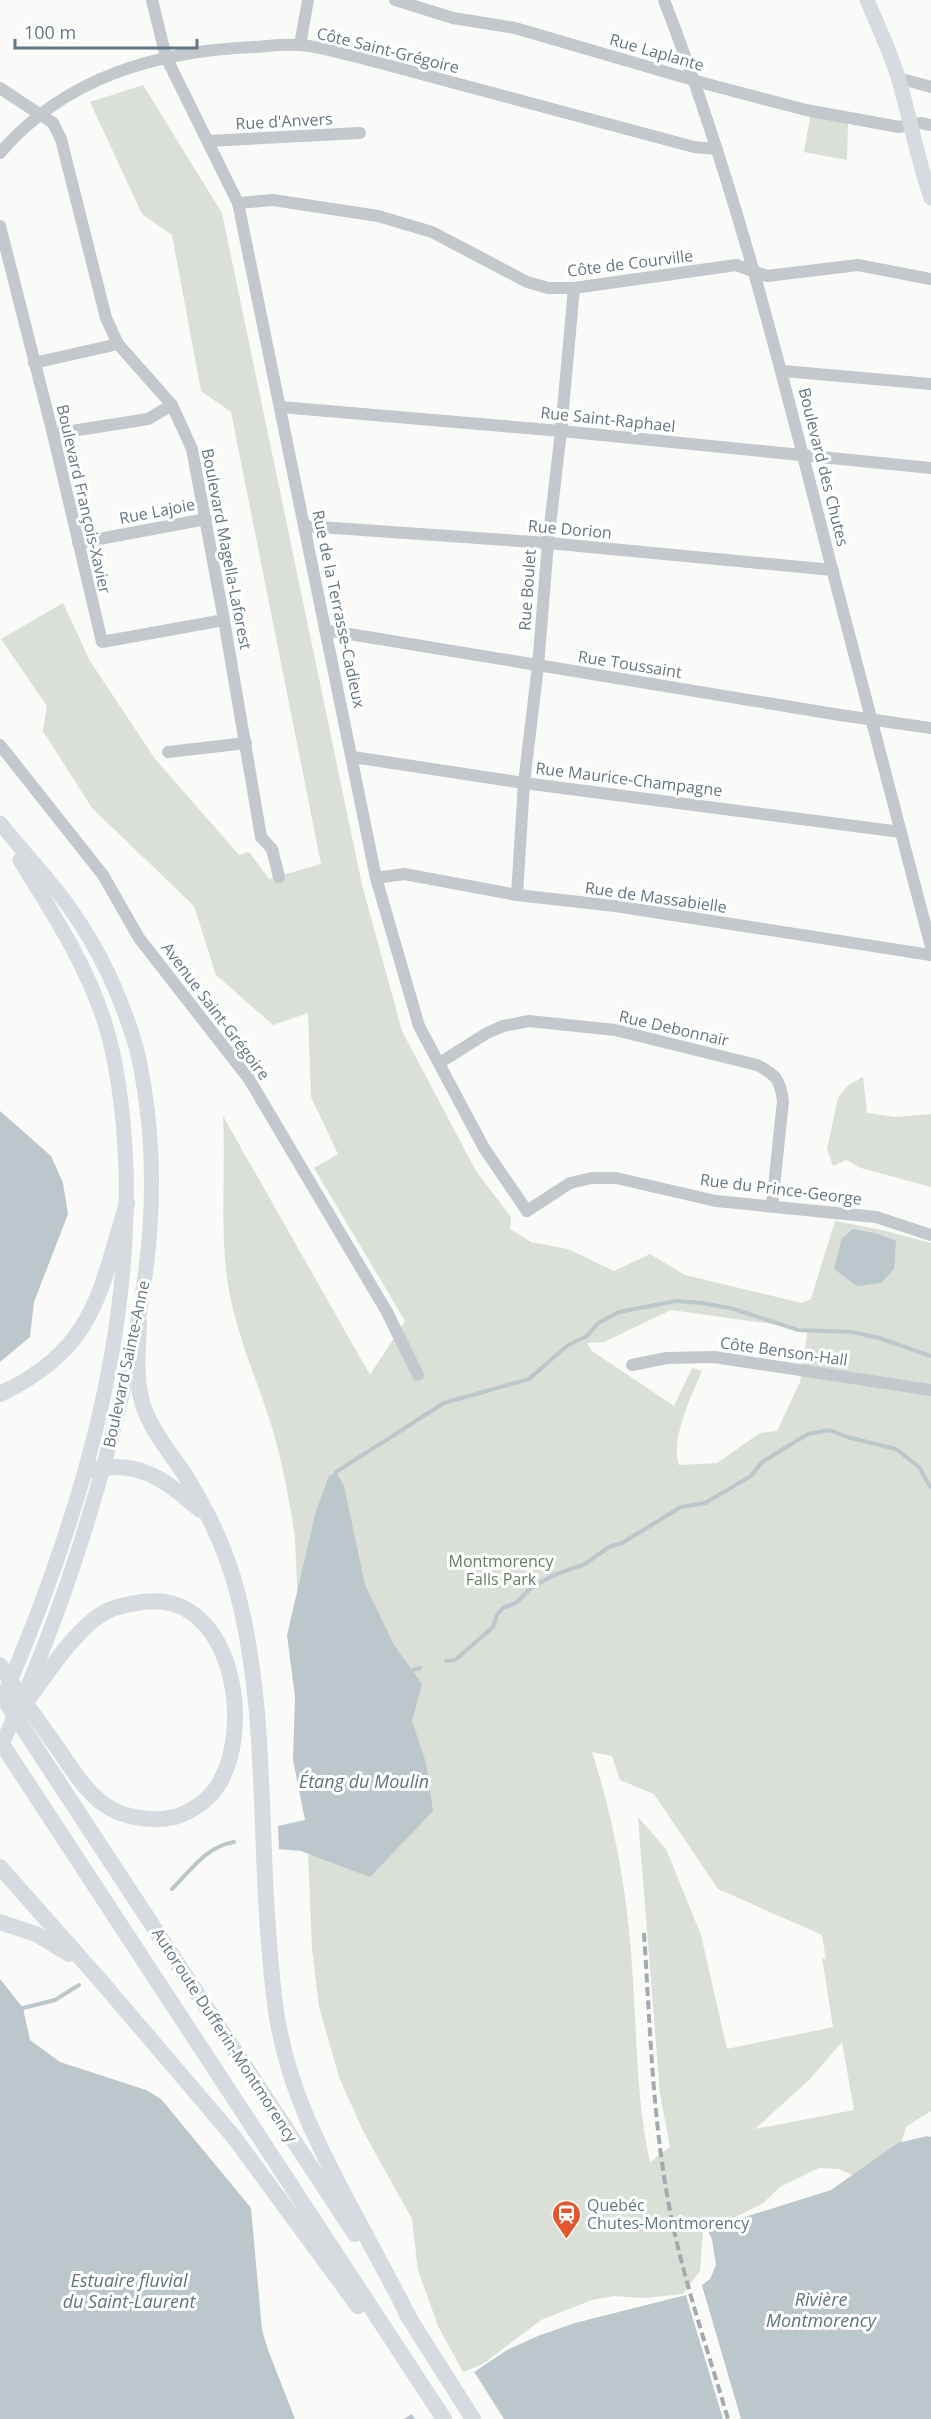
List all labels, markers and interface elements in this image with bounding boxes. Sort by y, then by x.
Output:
scale bar [15,12,196,50]
text: 100 m [24,20,76,44]
street label: Côte Saint-Grégoire [315,22,461,78]
street label: Rue Laplante [607,28,707,76]
street label: Rue d'Anvers [235,107,333,135]
street label: Côte de Courville [566,244,694,282]
street label: Boulevard des Chutes [794,385,854,549]
street label: Rue Saint-Raphael [539,401,677,437]
street label: Boulevard François-Xavier [52,402,117,596]
street label: Boulevard Magella-Laforest [197,447,257,652]
street label: Rue Lajoie [117,493,197,529]
street label: Rue de la Terrasse-Cadieux [307,508,371,711]
street label: Rue Dorion [527,514,613,544]
street label: Rue Boulet [513,548,541,631]
street label: Rue Toussaint [577,645,684,683]
street label: Rue Maurice-Champagne [534,757,724,801]
street label: Rue de Massabielle [584,876,728,918]
street label: Avenue Saint-Grégoire [157,938,275,1084]
street label: Rue Debonnair [617,1005,731,1051]
street label: Rue du Prince-George [699,1168,863,1210]
street label: Boulevard Sainte-Anne [98,1278,154,1450]
street label: Côte Benson-Hall [719,1331,849,1371]
park label: Montmorency Falls Park [449,1550,554,1590]
water label: Étang du Moulin [299,1769,429,1793]
street label: Autoroute Dufferin-Montmorency [147,1923,303,2147]
place label: Quebéc Chutes-Montmorency [587,2194,750,2234]
station icon: Quebéc Chutes-Montmorency [550,2198,582,2240]
water label: Estuaire fluvial du Saint-Laurent [63,2268,196,2313]
water label: Rivière Montmorency [766,2287,878,2332]

